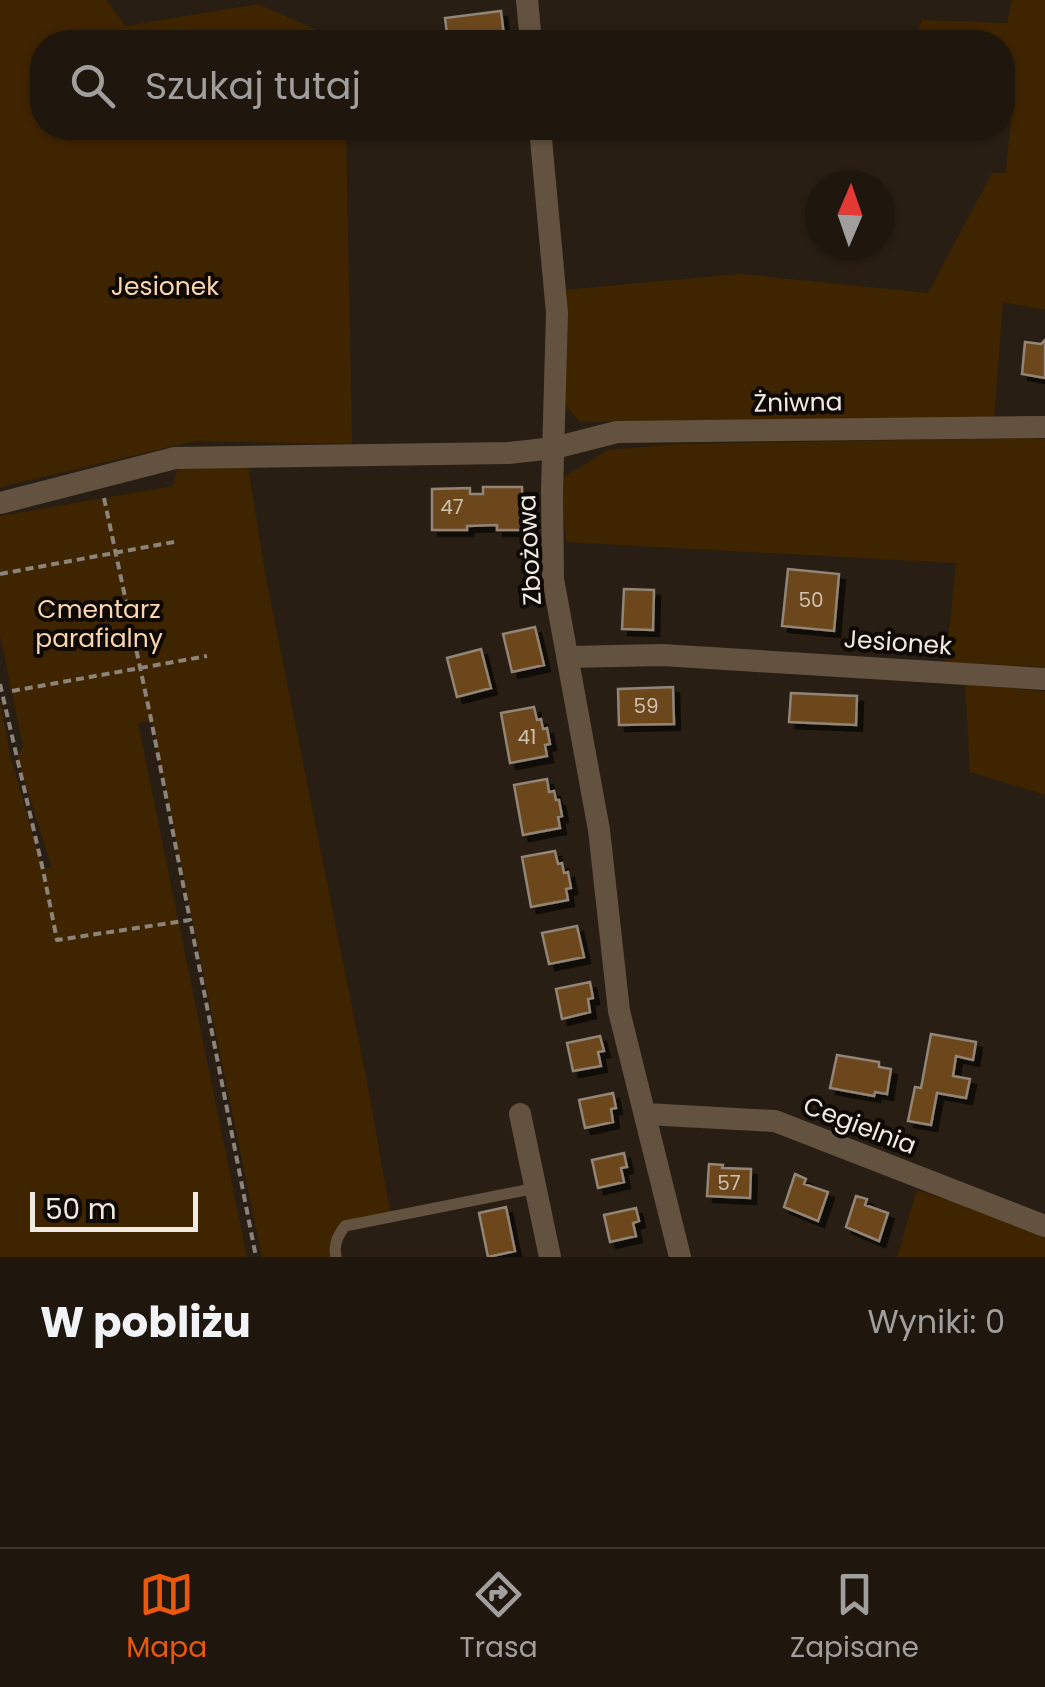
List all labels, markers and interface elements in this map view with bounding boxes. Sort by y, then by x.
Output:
search box [30,30,1015,140]
icon: search [65,58,120,113]
text: Szukaj tutaj [145,59,361,112]
north arrow [805,170,895,260]
park label: Jesionek [111,269,219,304]
street label: Żniwna [753,384,843,421]
house number: 47 [440,493,464,521]
street label: Zbożowa [509,494,550,606]
house number: 50 [798,586,824,614]
park label: Cmentarz parafialny [35,592,163,656]
street label: Jesionek [843,621,953,664]
house number: 59 [633,692,659,720]
house number: 41 [518,723,536,751]
street label: Cegielnia [798,1088,921,1163]
house number: 57 [717,1169,741,1197]
scale bar [30,1187,198,1232]
text: 50 m [45,1190,116,1229]
text: W pobliżu [40,1293,251,1352]
text: Wyniki: 0 [868,1299,1005,1344]
tab: Mapa [126,1567,207,1669]
tab: Trasa [460,1567,538,1669]
tab: Zapisane [790,1567,919,1669]

